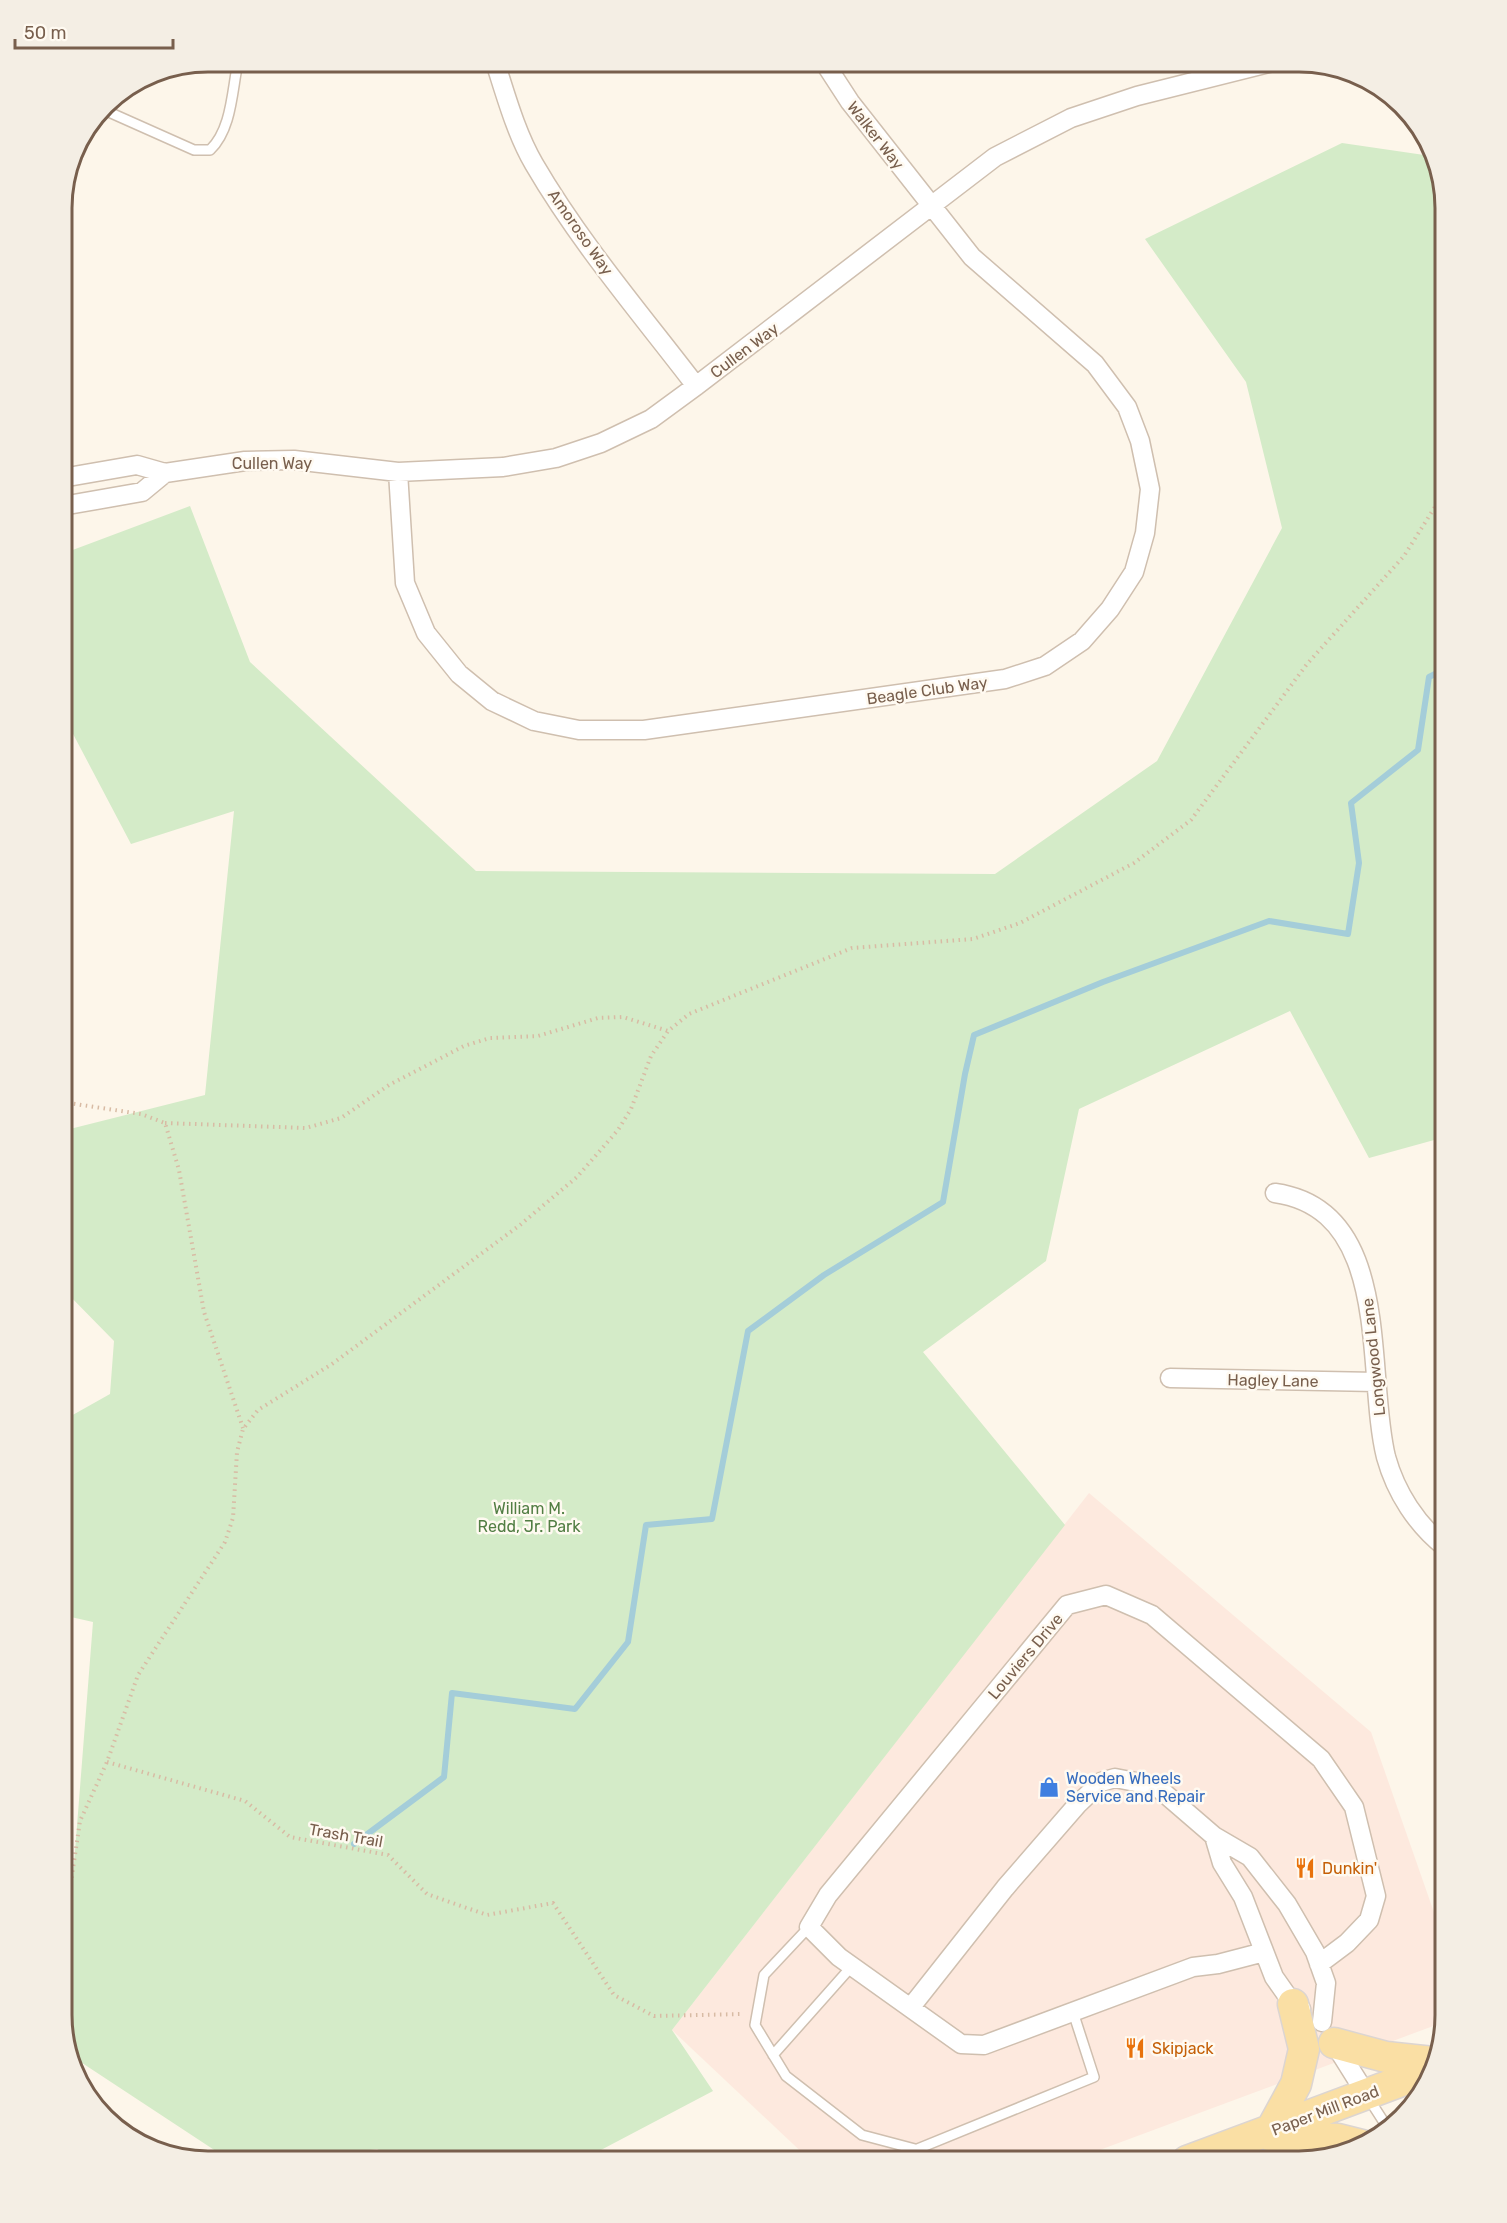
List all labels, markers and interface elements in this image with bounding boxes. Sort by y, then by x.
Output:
scale bar [15,12,172,50]
text: 50 m [24,22,67,44]
street label: Walker Way [843,97,908,173]
street label: Amoroso Way [544,186,617,279]
street label: Cullen Way [707,319,782,382]
street label: Cullen Way [232,454,312,473]
street label: Beagle Club Way [865,673,989,708]
street label: Longwood Lane [1358,1297,1389,1417]
street label: Hagley Lane [1227,1370,1319,1391]
park label: William M. Redd, Jr. Park [478,1499,581,1536]
street label: Louviers Drive [984,1610,1067,1703]
place label: Wooden Wheels Service and Repair [1066,1769,1205,1806]
shop icon: Wooden Wheels Service and Repair [1037,1775,1061,1799]
street label: Trash Trail [307,1820,384,1851]
restaurant icon: Dunkin' [1293,1856,1317,1880]
place label: Dunkin' [1322,1859,1377,1878]
restaurant icon: Skipjack [1123,2036,1147,2060]
place label: Skipjack [1152,2039,1214,2058]
street label: Paper Mill Road [1269,2081,1381,2140]

